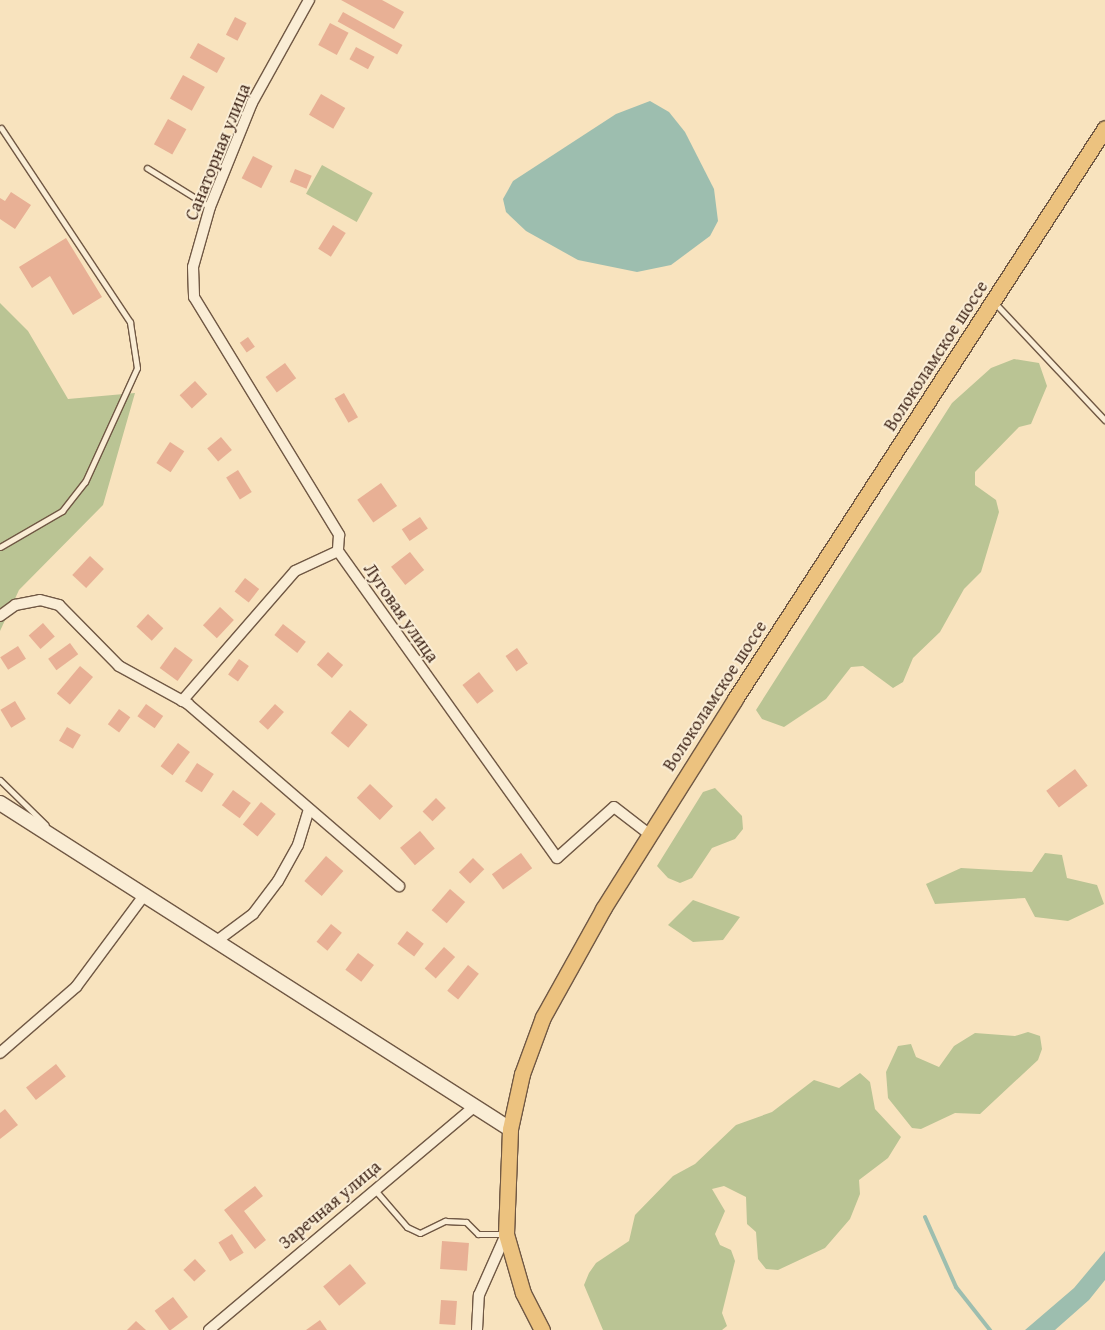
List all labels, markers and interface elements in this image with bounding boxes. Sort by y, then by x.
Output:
street label: Санаторная улица [181,80,255,224]
street label: Волоколамское шоссе [879,277,993,435]
street label: Луговая улица [359,559,443,667]
street label: Волоколамское шоссе [658,617,772,775]
street label: Заречная улица [275,1156,385,1254]

